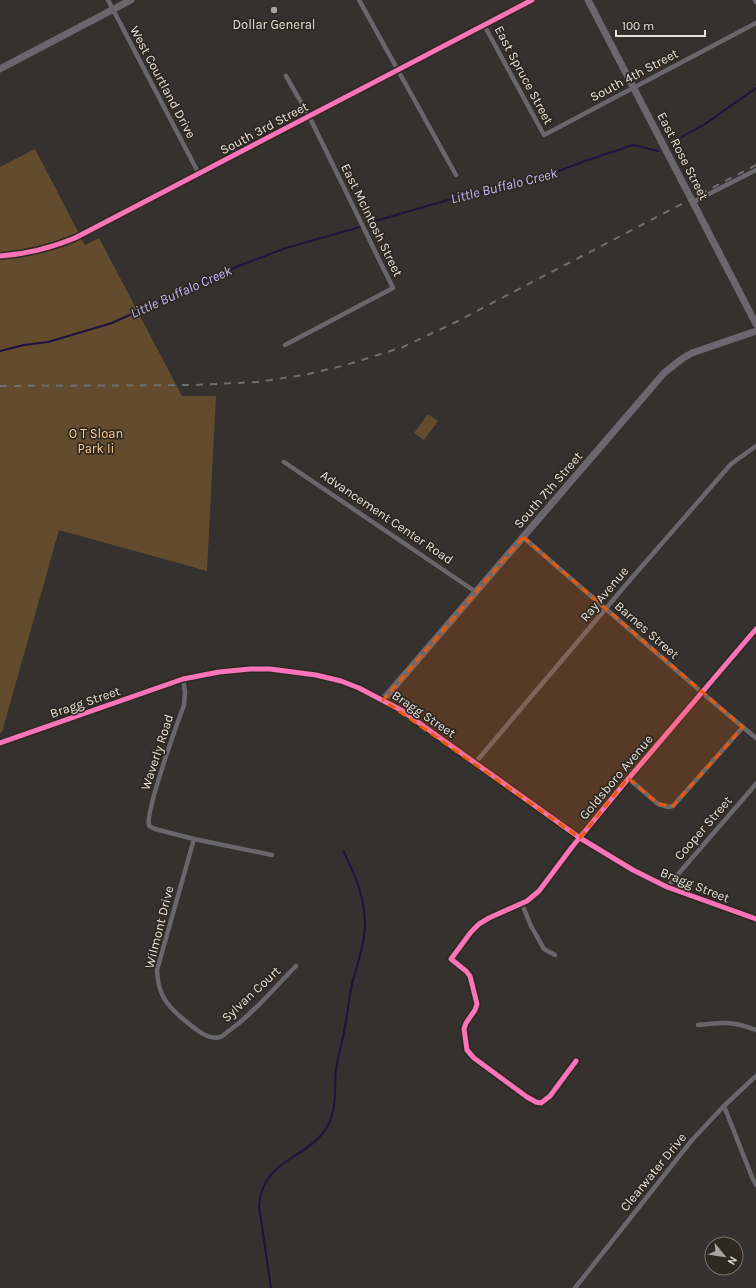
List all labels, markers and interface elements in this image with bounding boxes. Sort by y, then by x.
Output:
marker: Dollar General [269,5,279,15]
scale bar [616,12,705,38]
place label: Dollar General [233,17,315,32]
text: 100 m [622,19,654,33]
street label: West Courtland Drive [127,23,199,141]
street label: East Spruce Street [492,23,556,127]
street label: South 4th Street [587,45,681,104]
street label: South 3rd Street [217,98,311,158]
street label: East Rose Street [654,110,712,203]
street label: East McIntosh Street [338,161,406,279]
water label: Little Buffalo Creek [449,164,560,207]
water label: Little Buffalo Creek [128,262,235,322]
park label: O T Sloan Park Ii [69,426,123,456]
street label: South 7th Street [511,449,585,531]
street label: Advancement Center Road [318,467,456,567]
street label: Ray Avenue [577,563,631,625]
street label: Barnes Street [612,598,682,662]
street label: Bragg Street [48,683,122,721]
street label: Bragg Street [389,687,459,741]
street label: Waverly Road [138,712,176,792]
street label: Goldsboro Avenue [576,731,656,822]
street label: Cooper Street [671,793,735,863]
street label: Bragg Street [658,864,732,906]
street label: Wilmont Drive [141,884,177,970]
street label: Sylvan Court [219,963,284,1025]
street label: Clearwater Drive [617,1130,689,1214]
north arrow [704,1236,744,1276]
text: N [725,1254,740,1267]

